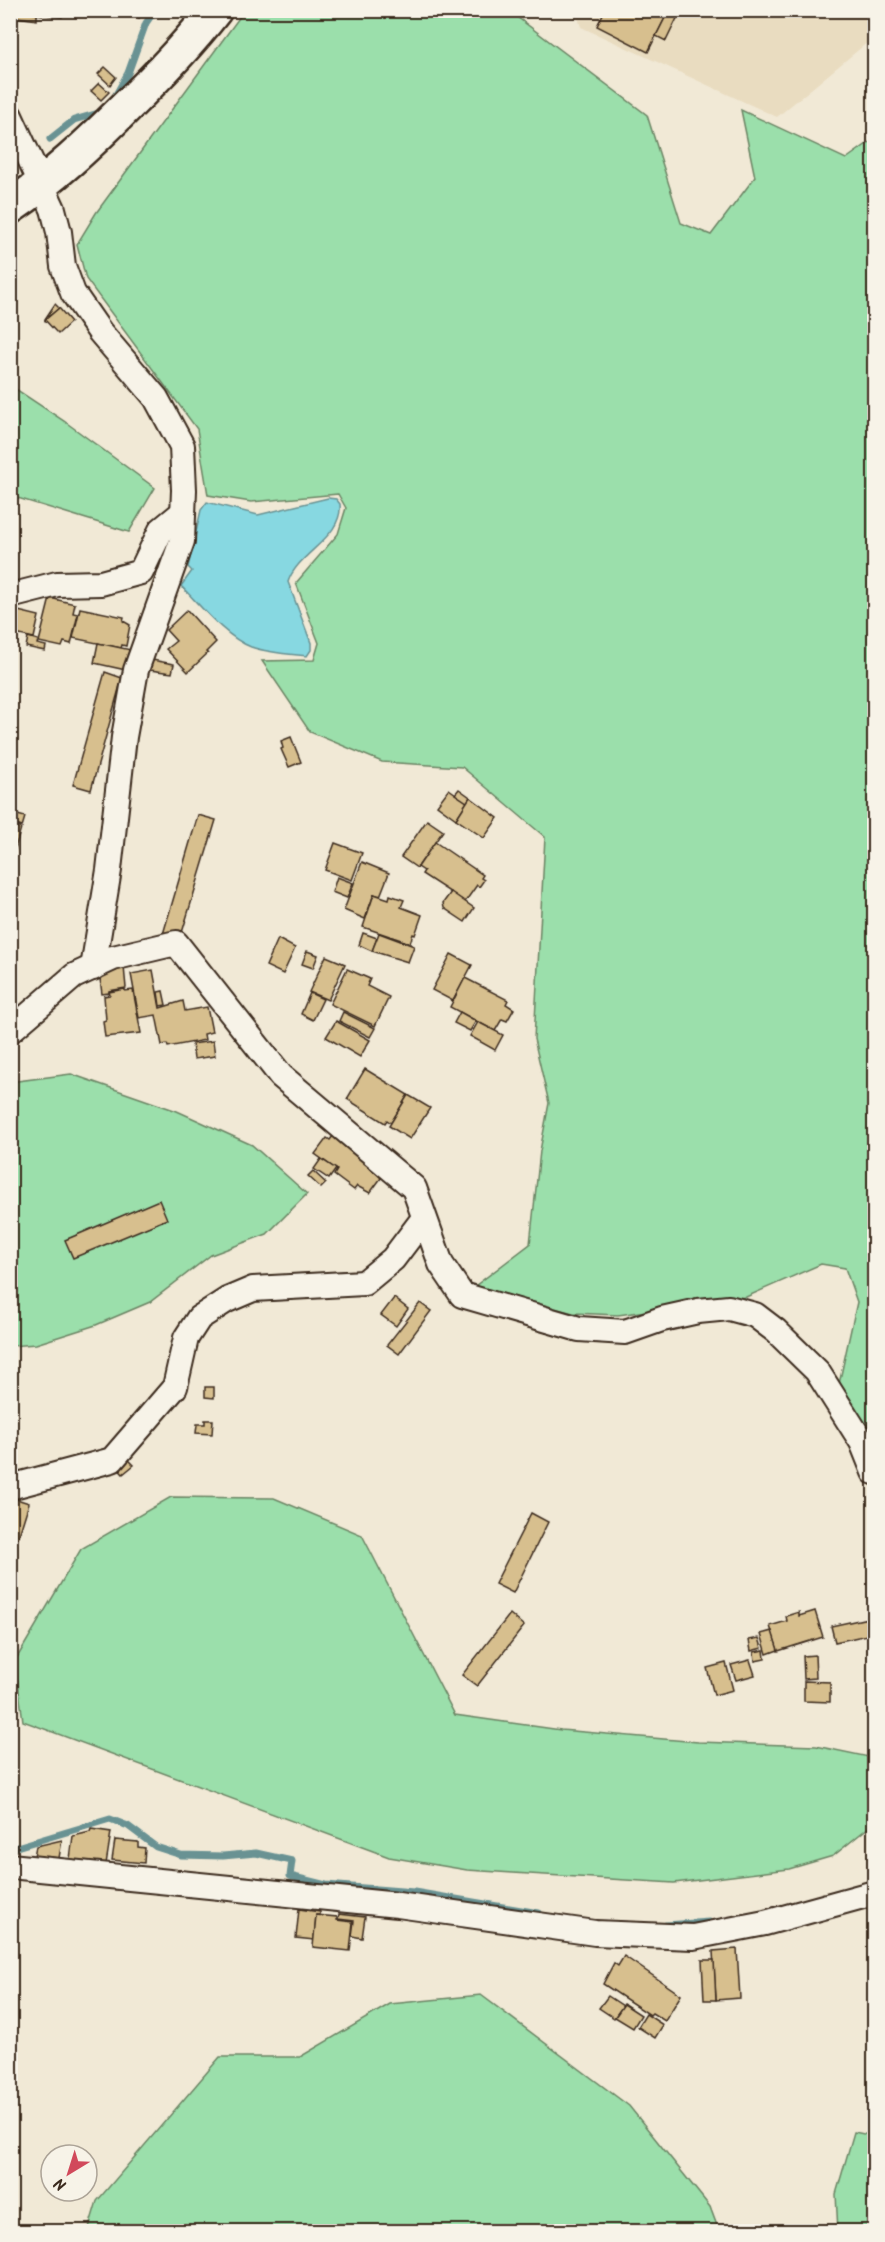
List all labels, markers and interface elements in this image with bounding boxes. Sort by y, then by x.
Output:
north arrow [39,2143,99,2203]
text: N [49,2171,72,2197]

